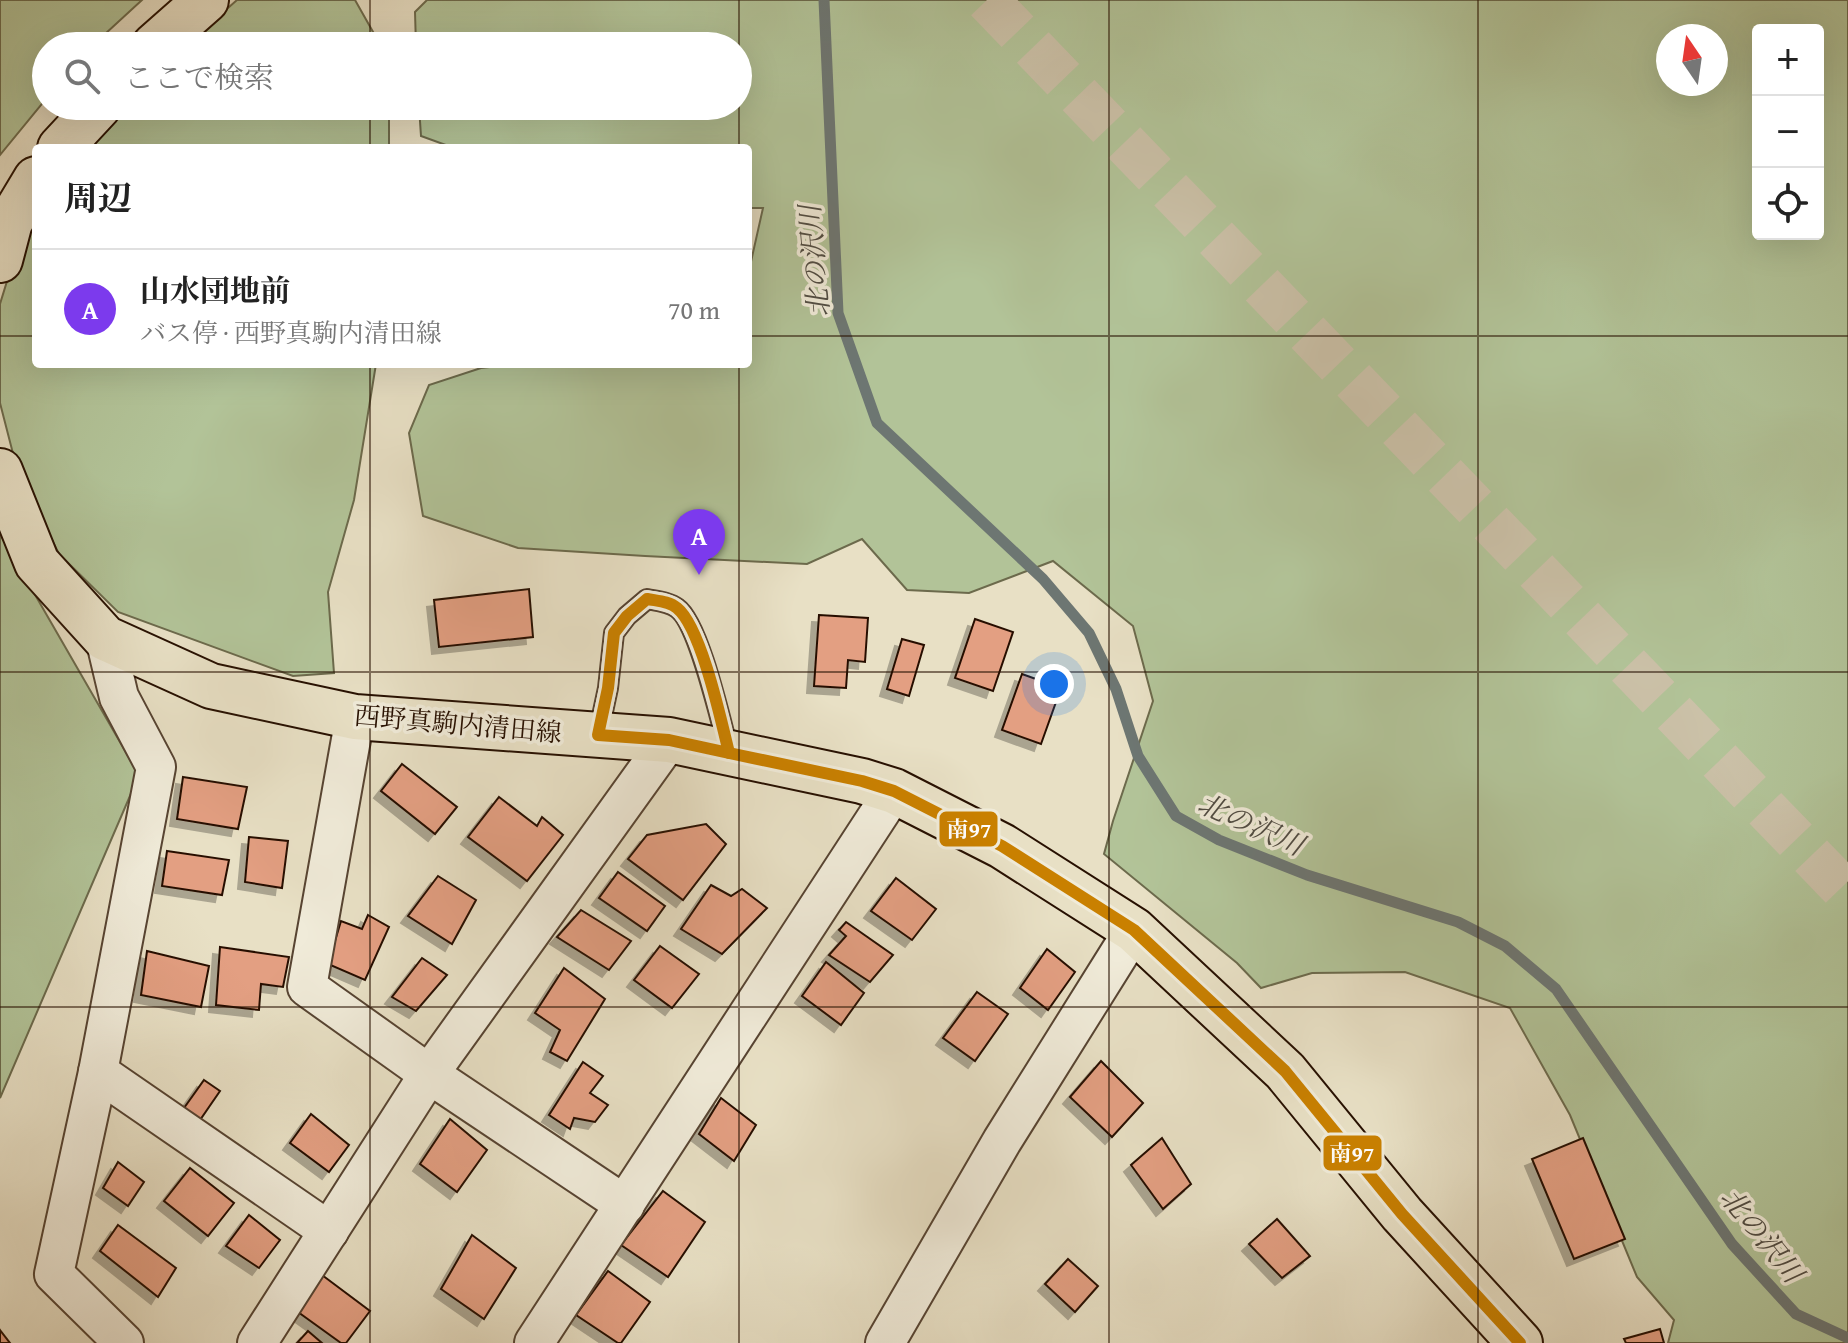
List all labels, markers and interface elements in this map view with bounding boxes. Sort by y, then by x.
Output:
north arrow [1656,24,1728,96]
map controls [1752,24,1824,240]
button: + [1752,24,1824,96]
search box [32,32,752,120]
icon: search [60,54,104,98]
text: ここで検索 [124,55,274,99]
button: − [1752,96,1824,168]
button: locate [1752,168,1824,240]
text: 周辺 [64,173,132,222]
water label: 北の沢川 [788,200,839,319]
text: 山水団地前 [140,268,290,312]
text: A [82,290,98,329]
text: 70 m [668,290,720,329]
text: バス停 · 西野真駒内清田線 [140,313,442,352]
pin: A [673,509,725,575]
your location [1034,664,1074,704]
street label: 西野真駒内清田線 [353,695,563,752]
water label: 北の沢川 [1192,782,1313,866]
line badge: 南97 [938,810,999,848]
text: 南97 [947,813,991,845]
line badge: 南97 [1322,1134,1383,1172]
text: 南97 [1330,1137,1374,1169]
water label: 北の沢川 [1711,1178,1815,1293]

